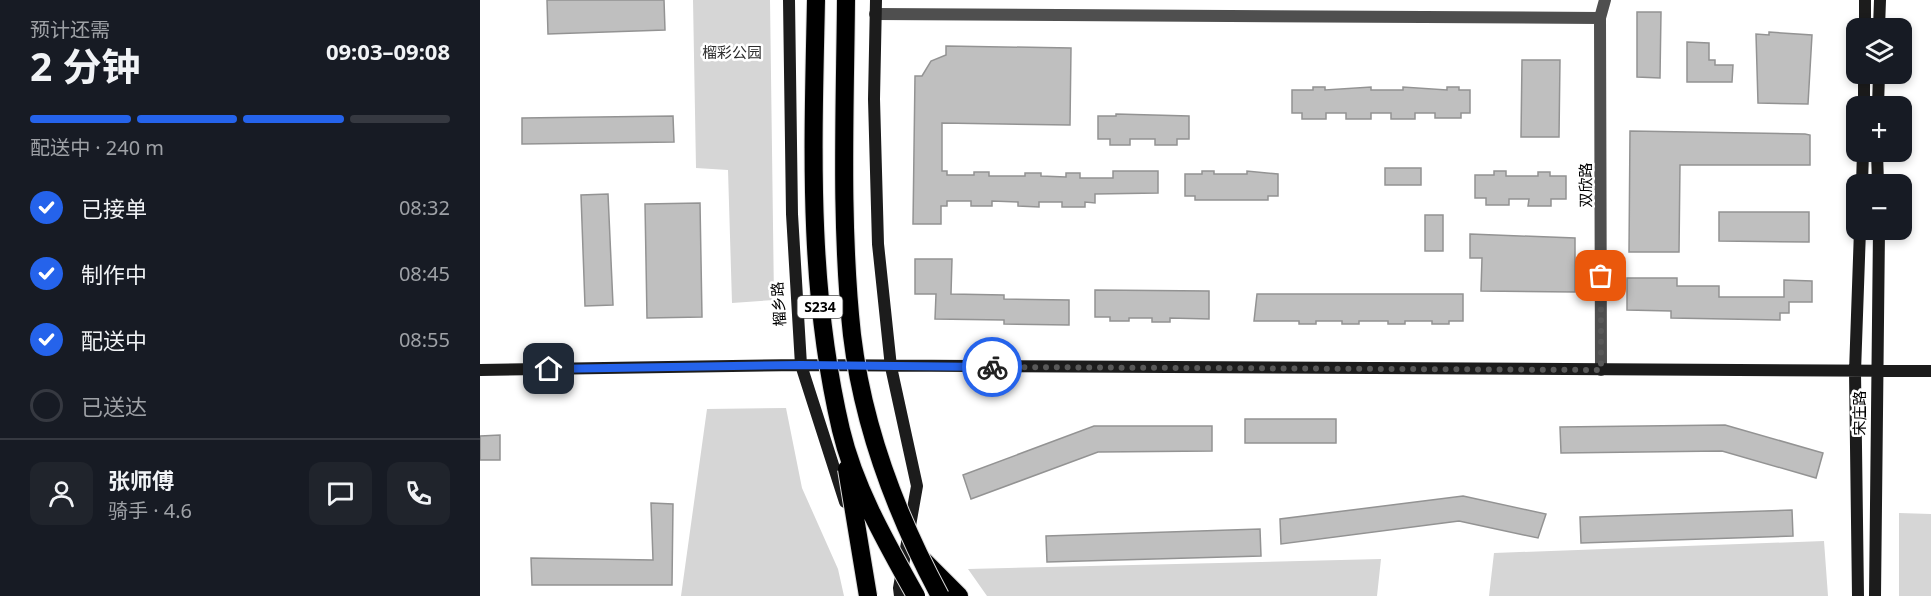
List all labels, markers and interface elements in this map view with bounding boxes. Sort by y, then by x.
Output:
text: 预计还需 [30,16,110,43]
map controls [1846,18,1912,240]
button: layers [1846,18,1912,84]
text: 09:03–09:08 [326,36,450,66]
text: 2 分钟 [30,39,140,92]
park label: 榴彩公园 [702,42,762,62]
button: + [1846,96,1912,162]
text: 配送中 · 240 m [30,134,164,161]
street label: 双欣路 [1575,162,1595,208]
button: − [1846,174,1912,240]
icon: check [30,191,63,224]
text: 已接单 [81,193,147,223]
text: 08:32 [399,194,450,221]
pin [1575,250,1626,301]
icon: check [30,257,63,290]
text: 制作中 [81,259,147,289]
icon: bag [1584,259,1617,292]
text: 08:45 [399,260,450,287]
street label: 榴乡路 [766,281,790,327]
road number: S234 [798,296,842,318]
icon: check [30,323,63,356]
text: 配送中 [81,325,147,355]
text: 08:55 [399,326,450,353]
courier [962,337,1022,397]
pin [523,343,574,394]
icon: bike [976,351,1009,384]
icon: home [532,352,565,385]
street label: 宋庄路 [1849,390,1869,436]
text: 已送达 [81,391,147,421]
button: person [30,462,93,525]
button: chat [309,462,372,525]
button: phone [387,462,450,525]
text: 张师傅 [108,465,174,495]
text: 骑手 · 4.6 [108,497,192,524]

